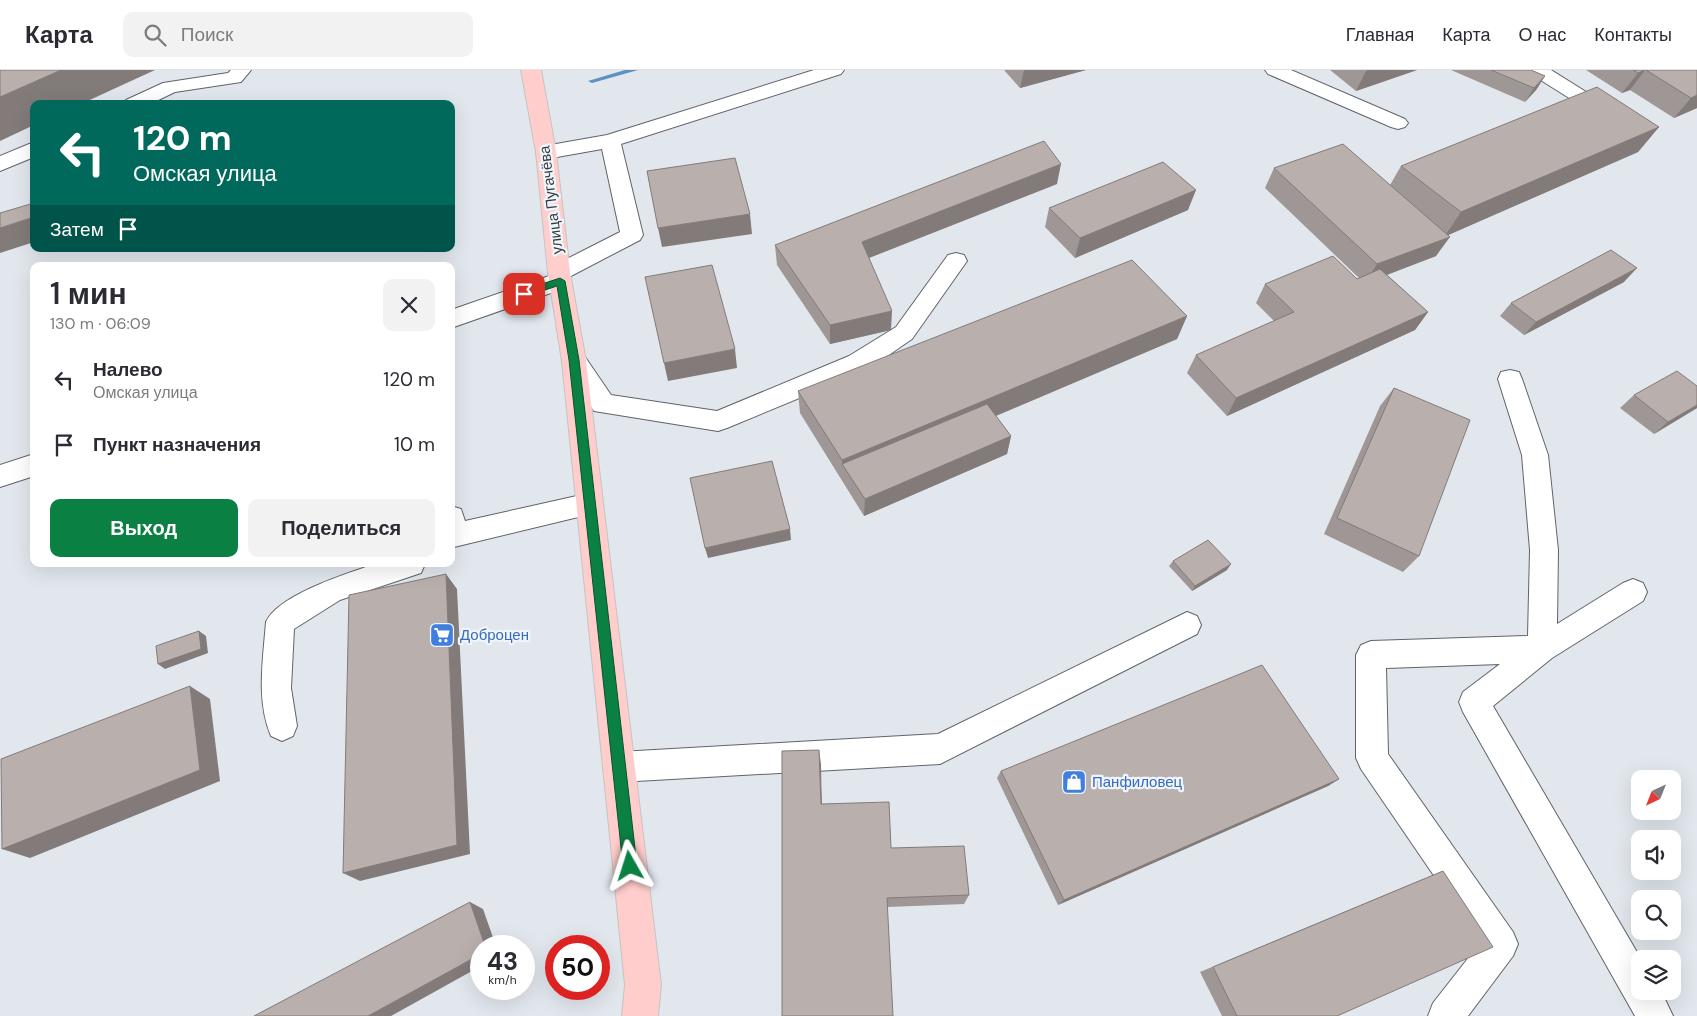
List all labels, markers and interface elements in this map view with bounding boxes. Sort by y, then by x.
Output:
search box [123,12,473,57]
text: Карта [25,19,93,50]
icon: search [141,21,169,49]
text: Поиск [181,22,233,47]
text: Главная [1346,23,1414,47]
text: Карта [1442,23,1491,47]
text: О нас [1519,23,1566,47]
text: Контакты [1594,23,1672,47]
text: 120 m [133,115,232,161]
icon: left [50,120,115,185]
street label: улица Пугачёва [534,144,568,255]
text: Омская улица [133,159,277,188]
icon: arrive [114,215,142,243]
text: Затем [50,217,104,242]
pin [503,273,545,315]
text: 1 мин [50,274,127,313]
button: close [383,279,435,331]
icon: arrive [510,280,538,308]
text: 130 m · 06:09 [50,313,151,334]
text: Налево [93,357,163,382]
icon: left [50,366,78,394]
text: 120 m [383,367,435,392]
text: Омская улица [93,382,198,403]
icon: arrive [50,431,78,459]
text: Пункт назначения [93,432,261,457]
text: 10 m [394,432,435,457]
button: Выход [50,499,238,557]
button: Поделиться [248,499,435,557]
supermarket icon: Доброцен [429,622,455,648]
place label: Доброцен [460,625,529,645]
shop icon: Панфиловец [1061,769,1087,795]
north arrow [1631,770,1681,820]
map controls [1631,770,1681,1000]
place label: Панфиловец [1092,772,1183,792]
button: sound [1631,830,1681,880]
position arrow [603,839,655,891]
button: search [1631,890,1681,940]
speed limit sign: 50 [545,935,610,1000]
text: 43 [487,945,518,978]
button: layers [1631,950,1681,1000]
text: km/h [488,972,517,988]

